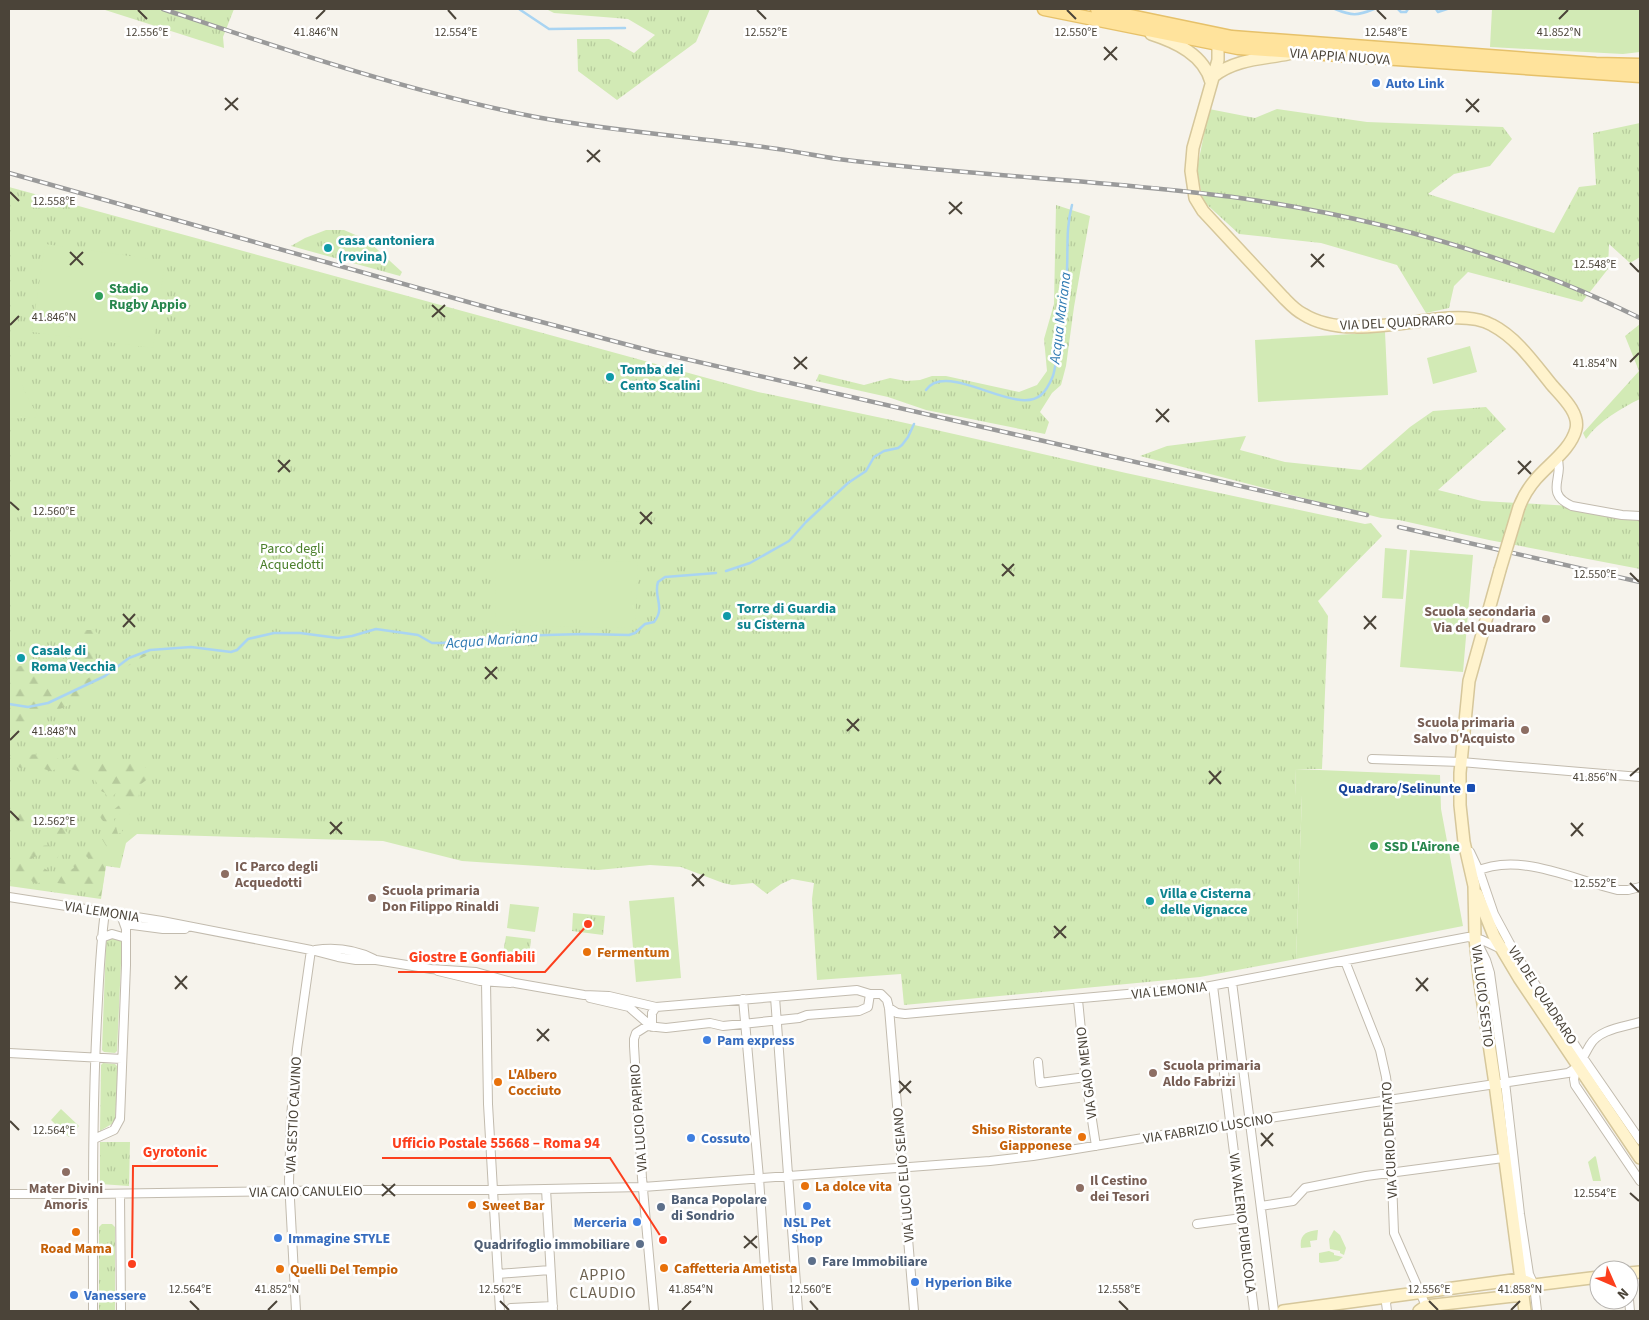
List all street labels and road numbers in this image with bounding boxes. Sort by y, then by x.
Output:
street label: VIA APPIA NUOVA [1289,44,1391,71]
street label: VIA DEL QUADRARO [1340,310,1454,336]
street label: VIA LEMONIA [63,896,141,928]
street label: VIA DEL QUADRARO [1503,942,1582,1049]
street label: VIA LUCIO SESTIO [1466,944,1498,1048]
street label: VIA LEMONIA [1131,977,1208,1005]
street label: VIA GAIO MENIO [1071,1026,1103,1120]
street label: VIA SESTIO CALVINO [281,1056,307,1174]
street label: VIA LUCIO PAPIRIO [625,1063,653,1172]
street label: VIA CURIO DENTATO [1377,1081,1403,1199]
street label: VIA LUCIO ELIO SEIANO [888,1107,920,1243]
street label: VIA FABRIZIO LUSCINO [1142,1109,1275,1149]
street label: VIA VALERIO PUBLICOLA [1223,1152,1261,1295]
street label: VIA CAIO CANULEIO [249,1181,363,1203]

